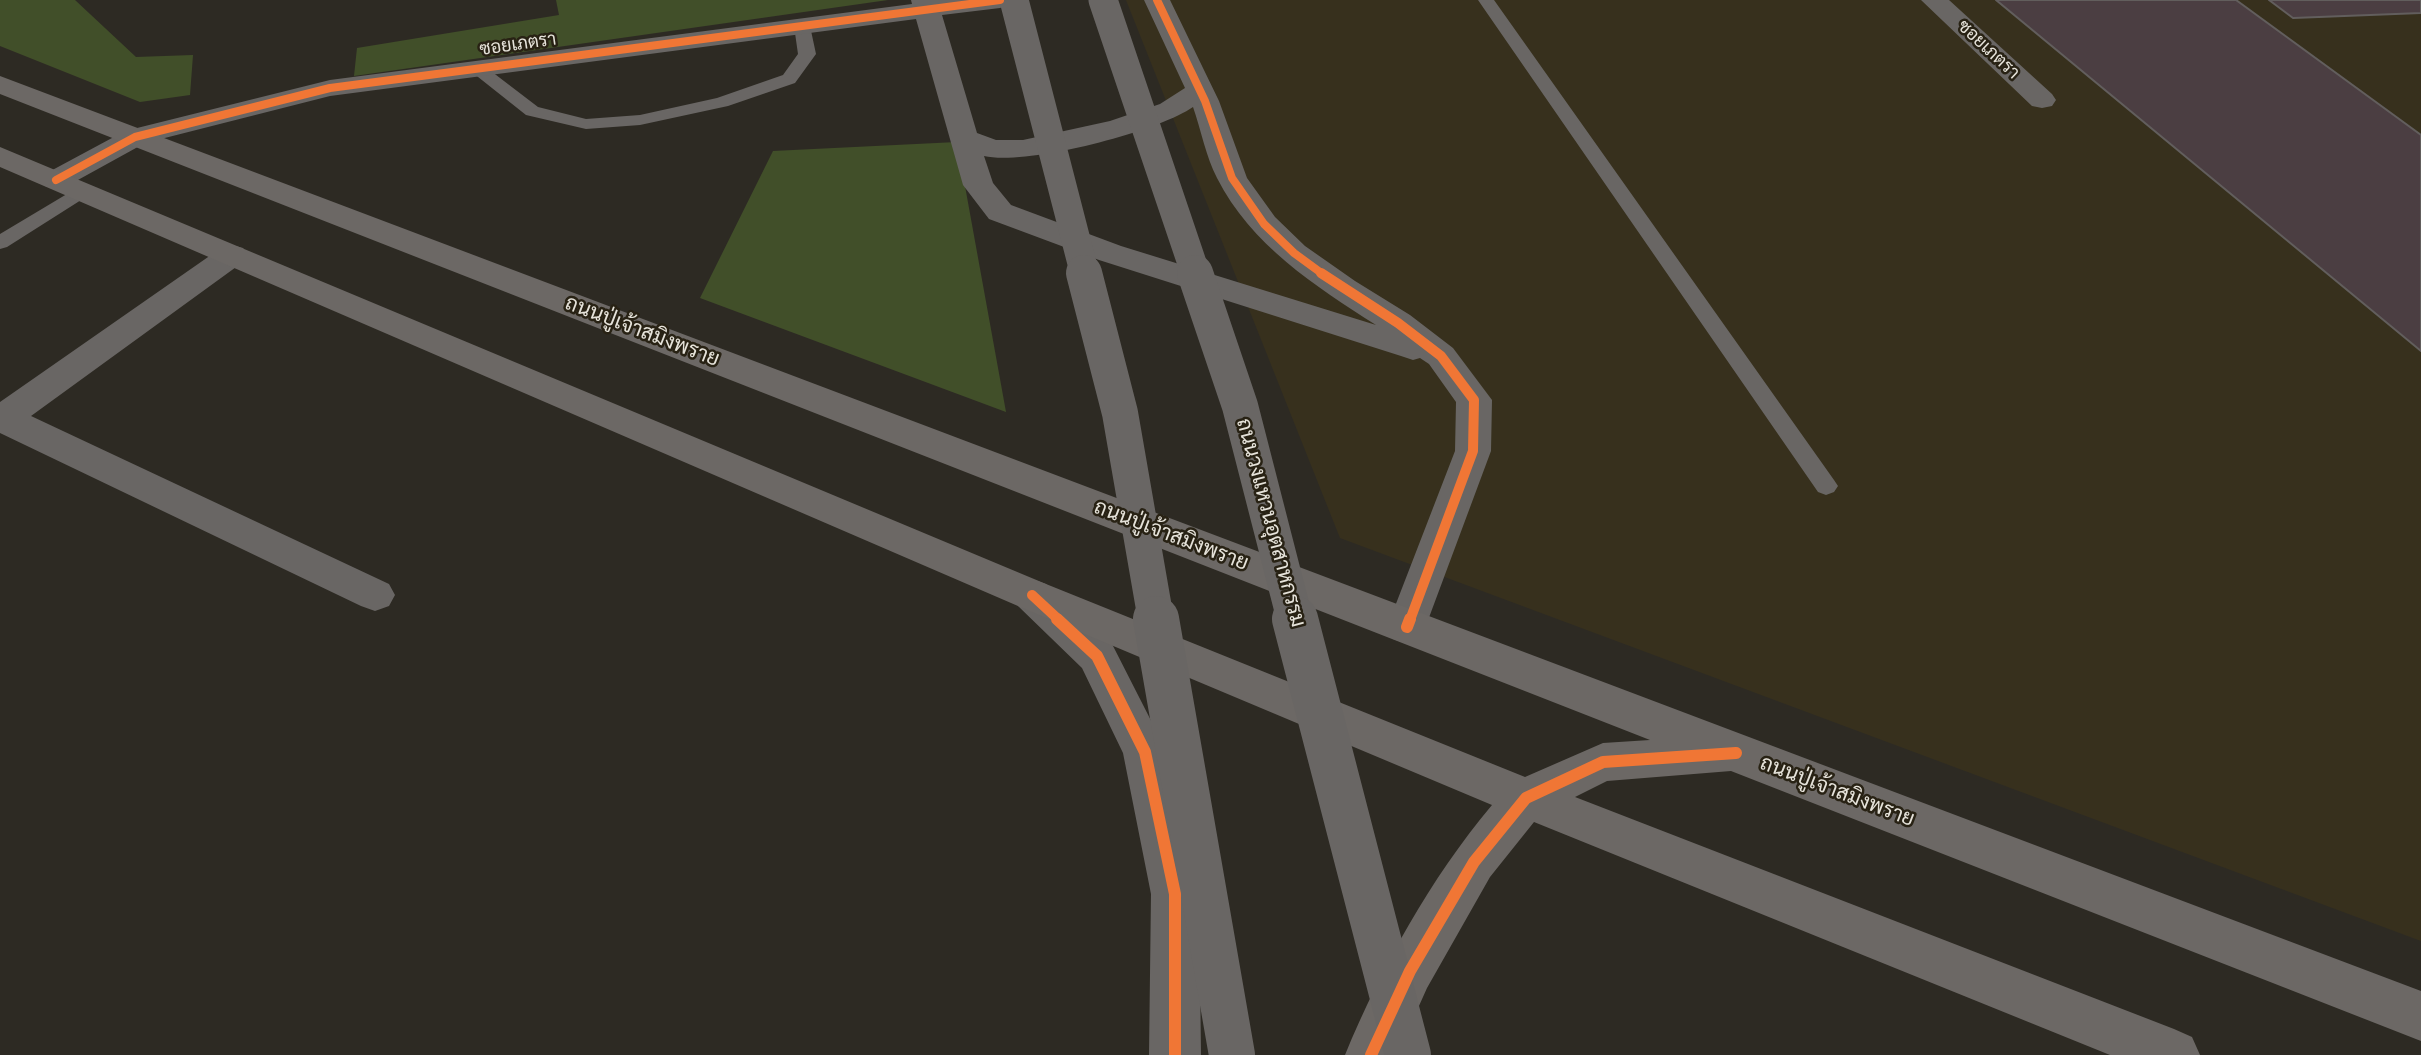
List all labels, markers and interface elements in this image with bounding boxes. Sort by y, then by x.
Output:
street label: ซอยเภตรา [1952,16,2024,84]
street label: ซอยเภตรา [478,29,558,61]
street label: ถนนปู่เจ้าสมิงพราย [561,291,723,373]
street label: ถนนวงแหวนอุตสาหกรรม [1230,416,1310,630]
street label: ถนนปู่เจ้าสมิงพราย [1090,495,1252,577]
street label: ถนนปู่เจ้าสมิงพราย [1756,751,1918,833]

